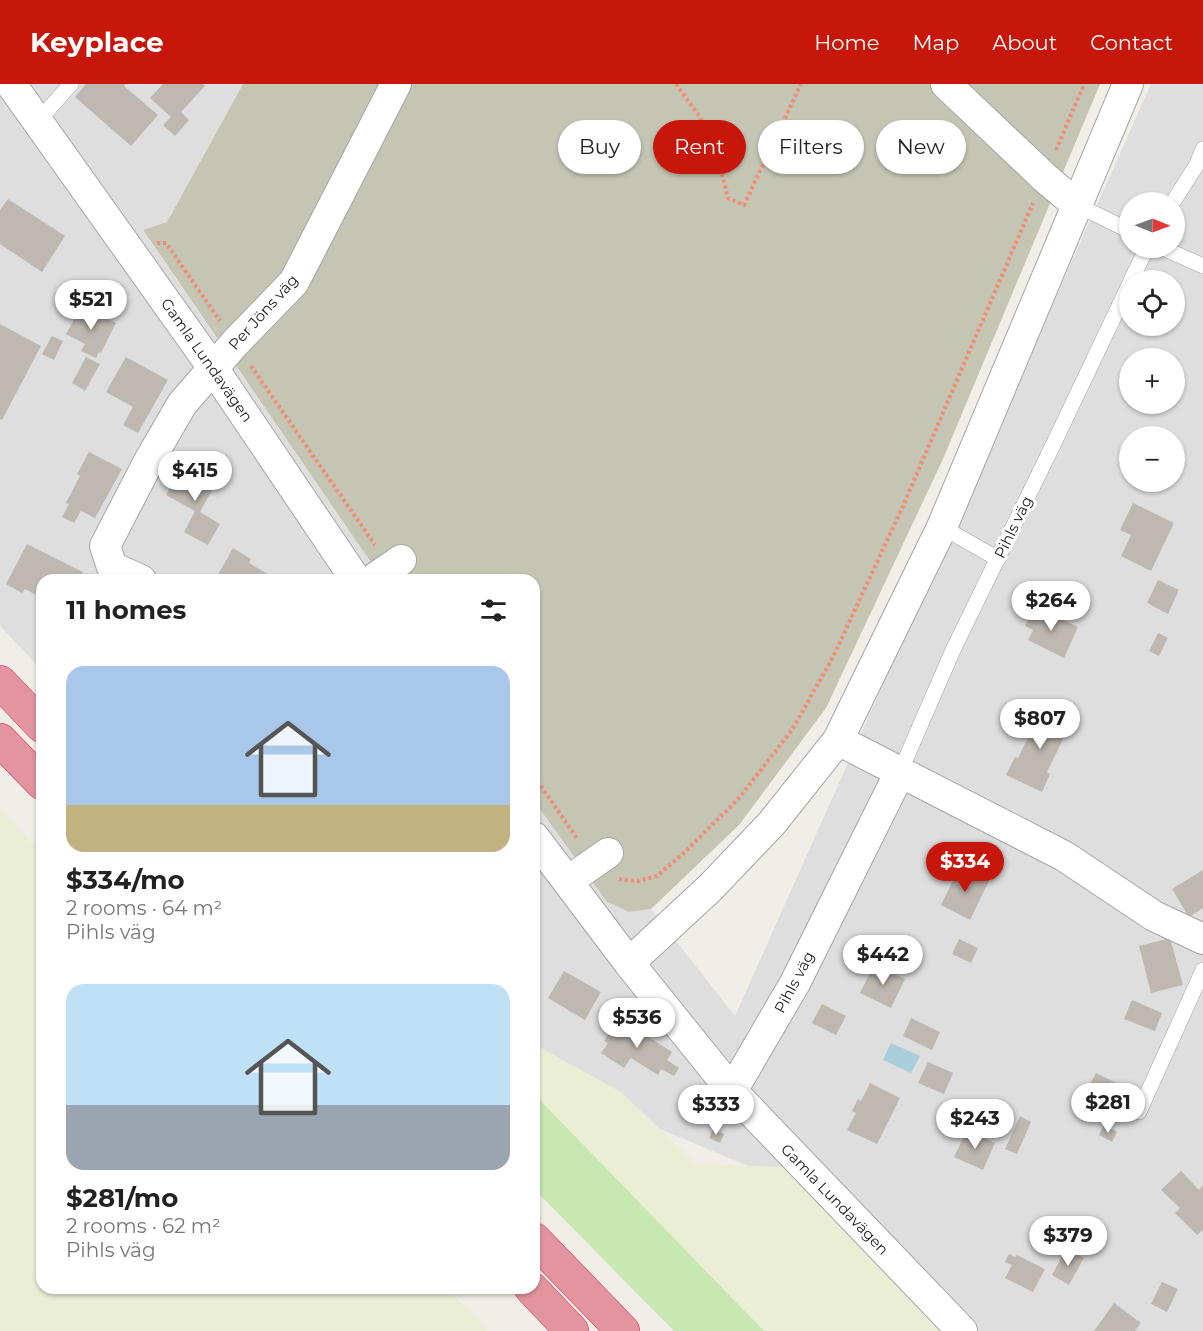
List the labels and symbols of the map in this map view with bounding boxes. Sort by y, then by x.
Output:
north arrow [1119,192,1185,258]
street label: Per Jöns väg [224,270,302,354]
pin: $521 [55,280,127,331]
street label: Gamla Lundavägen [157,294,257,426]
pin: $415 [159,451,231,502]
street label: Pihls väg [990,493,1036,561]
pin: $264 [1015,581,1087,632]
pin: $807 [1004,699,1076,750]
pin: $334 [929,842,1001,893]
pin: $442 [847,935,919,986]
street label: Pihls väg [770,948,818,1016]
pin: $536 [601,998,673,1049]
pin: $281 [1072,1083,1144,1134]
pin: $333 [680,1085,752,1136]
pin: $243 [939,1099,1011,1150]
street label: Gamla Lundavägen [777,1139,893,1259]
pin: $379 [1032,1216,1104,1267]

